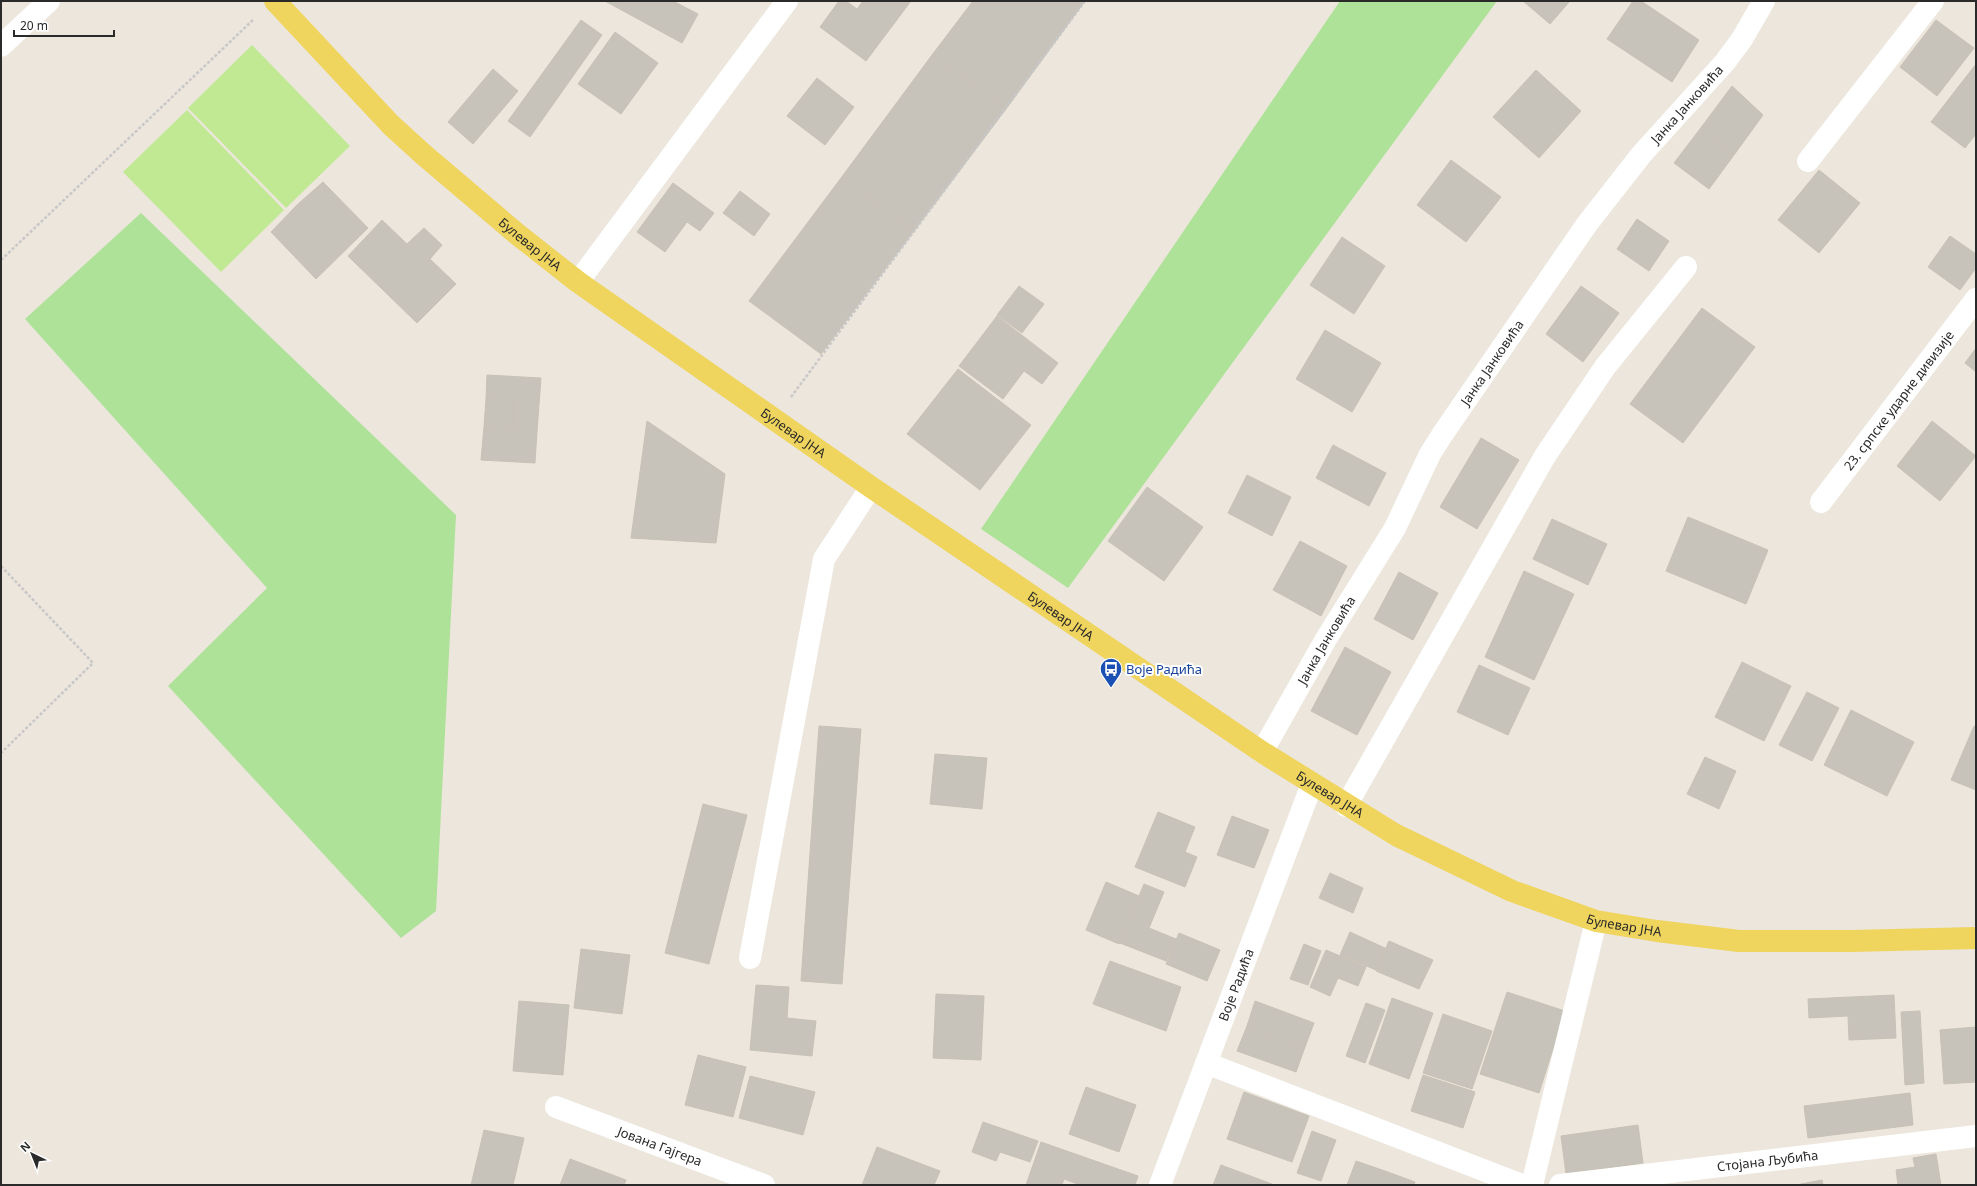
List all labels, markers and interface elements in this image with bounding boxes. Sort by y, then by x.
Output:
scale bar [14,12,114,38]
text: 20 m [20,17,48,34]
street label: Јанка Јанковића [1645,61,1727,149]
street label: Булевар ЈНА [495,213,566,275]
street label: Јанка Јанковића [1455,316,1528,410]
street label: 23. српске ударне дивизије [1839,327,1958,474]
street label: Булевар ЈНА [757,404,830,462]
street label: Булевар ЈНА [1024,587,1098,645]
street label: Јанка Јанковића [1292,593,1360,689]
bus stop icon: Воје Радића [1098,656,1124,689]
place label: Воје Радића [1126,660,1202,678]
street label: Булевар ЈНА [1293,766,1368,822]
street label: Булевар ЈНА [1584,909,1663,941]
street label: Воје Радића [1214,946,1258,1024]
street label: Јована Гајгера [613,1121,705,1170]
north arrow [12,1134,52,1174]
text: N [16,1138,33,1155]
street label: Стојана Љубића [1716,1146,1819,1175]

